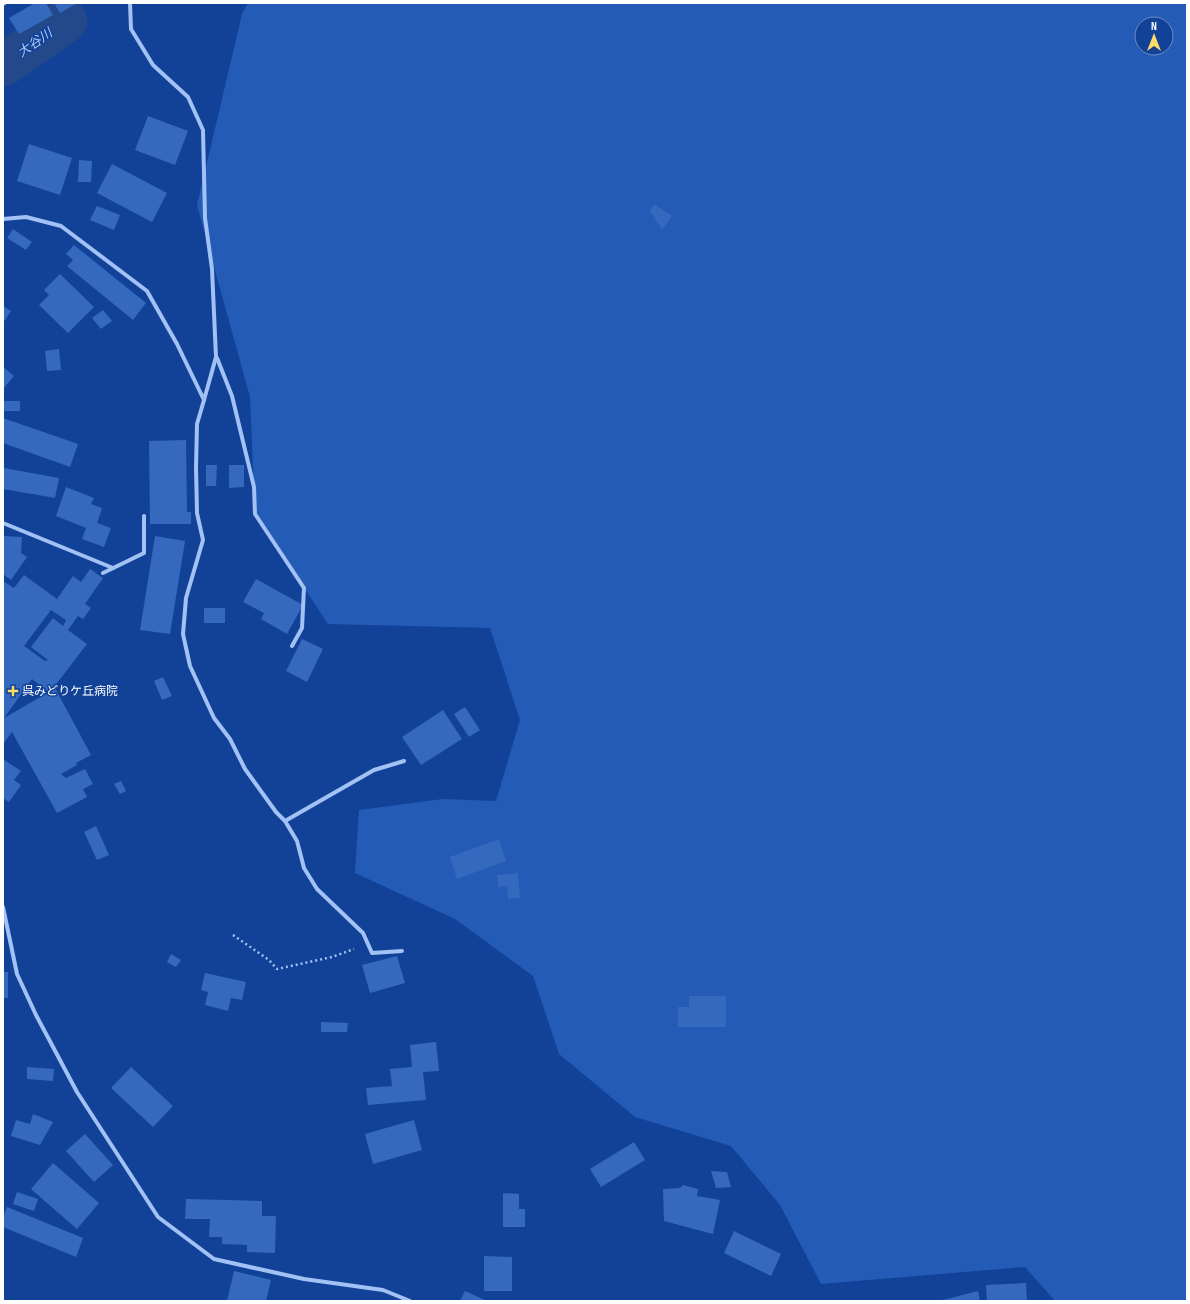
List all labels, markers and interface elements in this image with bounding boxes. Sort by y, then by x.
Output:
north arrow [1134,16,1174,56]
text: N [1151,20,1157,33]
water label: 大谷川 [14,24,57,61]
place label: 呉みどりケ丘病院 [22,684,118,699]
marker: 呉みどりケ丘病院 [7,685,19,697]

